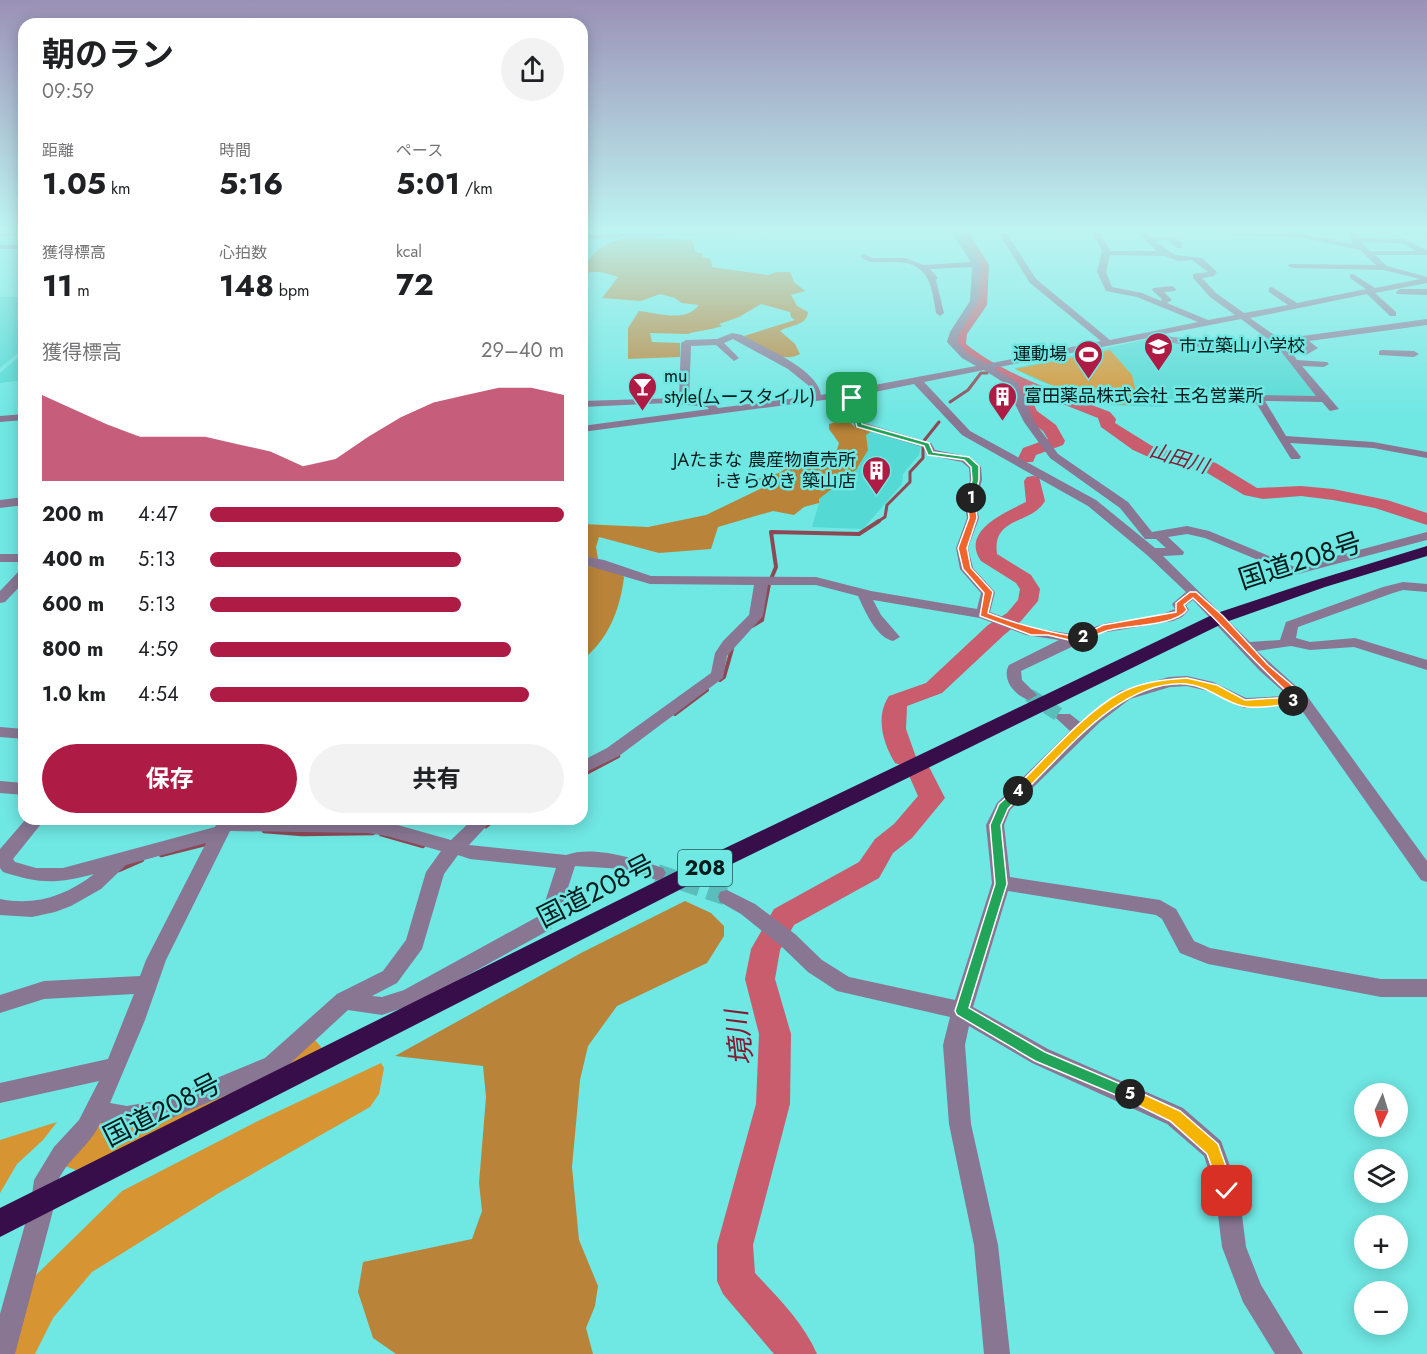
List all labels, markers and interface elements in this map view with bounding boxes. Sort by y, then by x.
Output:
text: 朝のラン [42,31,174,78]
button: share [501,38,564,101]
text: 09:59 [42,77,94,106]
text: 距離 [42,139,74,162]
text: 時間 [219,139,251,162]
text: ペース [396,139,443,162]
text: 1.05 [42,162,106,205]
text: 5:16 [219,162,283,205]
text: 5:01 [396,162,460,205]
text: km [106,177,130,200]
text: /km [460,177,493,200]
text: kcal [396,240,422,263]
text: 獲得標高 [42,241,106,264]
text: 心拍数 [219,241,267,264]
text: 72 [396,263,434,306]
text: 11 [42,264,73,307]
text: 148 [219,264,274,307]
text: m [73,279,90,302]
text: bpm [274,279,310,302]
school or university icon: 市立築山小学校 [1142,330,1174,372]
place label: 市立築山小学校 [1179,333,1305,359]
text: 29–40 m [481,336,564,365]
text: 獲得標高 [42,338,122,367]
sports icon: 運動場 [1072,338,1104,380]
place label: 運動場 [1013,341,1067,367]
place label: mu style(厶ースタイル) [664,363,815,410]
bar icon: mu style(厶ースタイル) [627,370,659,412]
pin [826,372,877,423]
building icon: 富田薬品株式会社 玉名営業所 [987,380,1019,422]
icon: arrive [835,381,868,414]
place label: 富田薬品株式会社 玉名営業所 [1024,383,1263,409]
water label: 山田川 [1146,436,1214,482]
place label: JAたまな 農産物直売所 i-きらめき 築山店 [671,447,856,494]
building icon: JAたまな 農産物直売所 i-きらめき 築山店 [861,454,893,496]
pin: 1 [956,483,986,513]
text: 1 [967,486,975,509]
text: 200 m [42,500,104,529]
text: 4:47 [138,500,178,529]
street label: 国道208号 [1233,522,1366,599]
text: 400 m [42,545,105,574]
text: 5:13 [138,545,175,574]
text: 600 m [42,590,104,619]
text: 5:13 [138,590,175,619]
pin: 2 [1068,622,1098,652]
text: 2 [1078,625,1088,648]
text: 800 m [42,635,103,664]
text: 4:59 [138,635,178,664]
text: 1.0 km [42,680,106,709]
text: 4:54 [138,680,179,709]
pin: 3 [1278,686,1308,716]
text: 3 [1288,689,1298,712]
button: 保存 [42,744,297,813]
button: 共有 [309,744,564,813]
pin: 4 [1003,776,1033,806]
text: 4 [1012,779,1024,802]
street label: 国道208号 [530,844,661,937]
road number: 208 [678,850,732,886]
water label: 境川 [715,1005,763,1068]
street label: 国道208号 [96,1063,227,1156]
pin: 5 [1115,1079,1145,1109]
text: 5 [1125,1082,1135,1105]
north arrow [1354,1083,1408,1137]
map controls [1354,1083,1408,1335]
button: layers [1354,1149,1408,1203]
pin [1201,1165,1252,1216]
icon: check [1210,1174,1243,1207]
button: + [1354,1215,1408,1269]
button: − [1354,1281,1408,1335]

